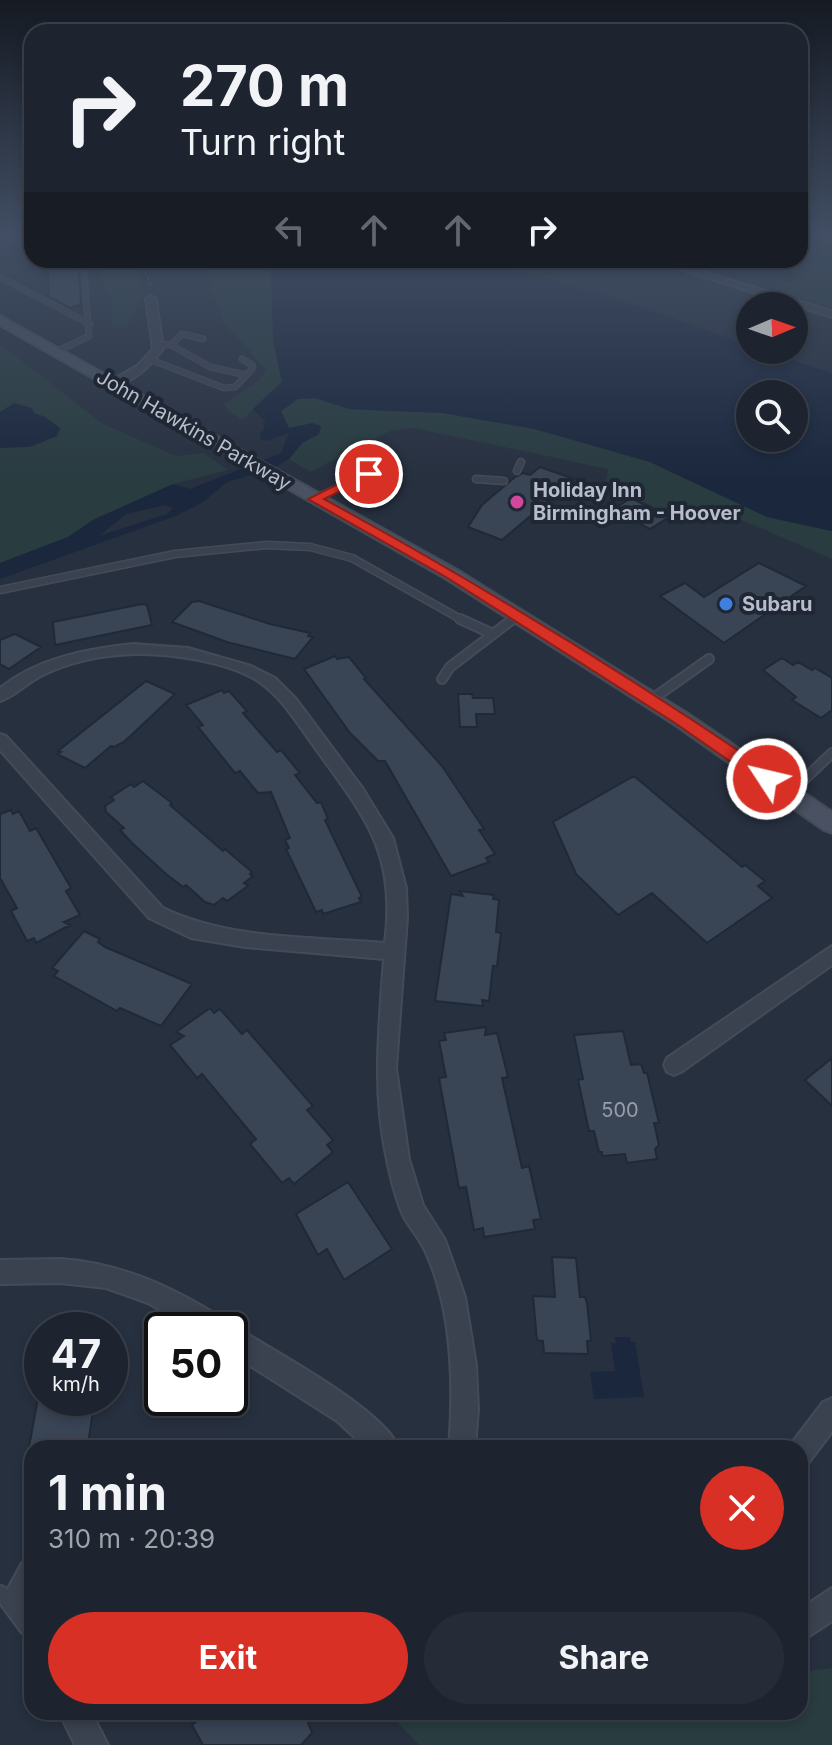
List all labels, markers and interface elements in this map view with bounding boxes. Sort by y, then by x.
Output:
text: 270 m [180,52,349,120]
icon: right [48,56,152,160]
text: Turn right [180,120,345,164]
icon: left [268,208,312,252]
icon: ahead [352,208,396,252]
icon: ahead [436,208,480,252]
icon: right [520,208,564,252]
north arrow [736,292,808,364]
map controls [736,292,808,452]
street label: John Hawkins Parkway [93,365,295,495]
button: search [736,380,808,452]
pin [335,440,403,508]
icon: arrive [347,452,391,496]
place label: Holiday Inn Birmingham - Hoover [533,478,741,525]
marker: Holiday Inn Birmingham - Hoover [508,493,526,511]
place label: Subaru [742,592,813,616]
marker: Subaru [717,595,735,613]
position arrow [725,737,809,821]
house number: 500 [601,1098,639,1122]
speed limit sign: 50 [144,1312,248,1416]
text: 47 [51,1329,101,1378]
text: km/h [52,1372,100,1396]
text: 1 min [48,1463,167,1522]
button: close [700,1466,784,1550]
text: 310 m · 20:39 [48,1523,215,1554]
button: Exit [48,1612,408,1704]
button: Share [424,1612,784,1704]

